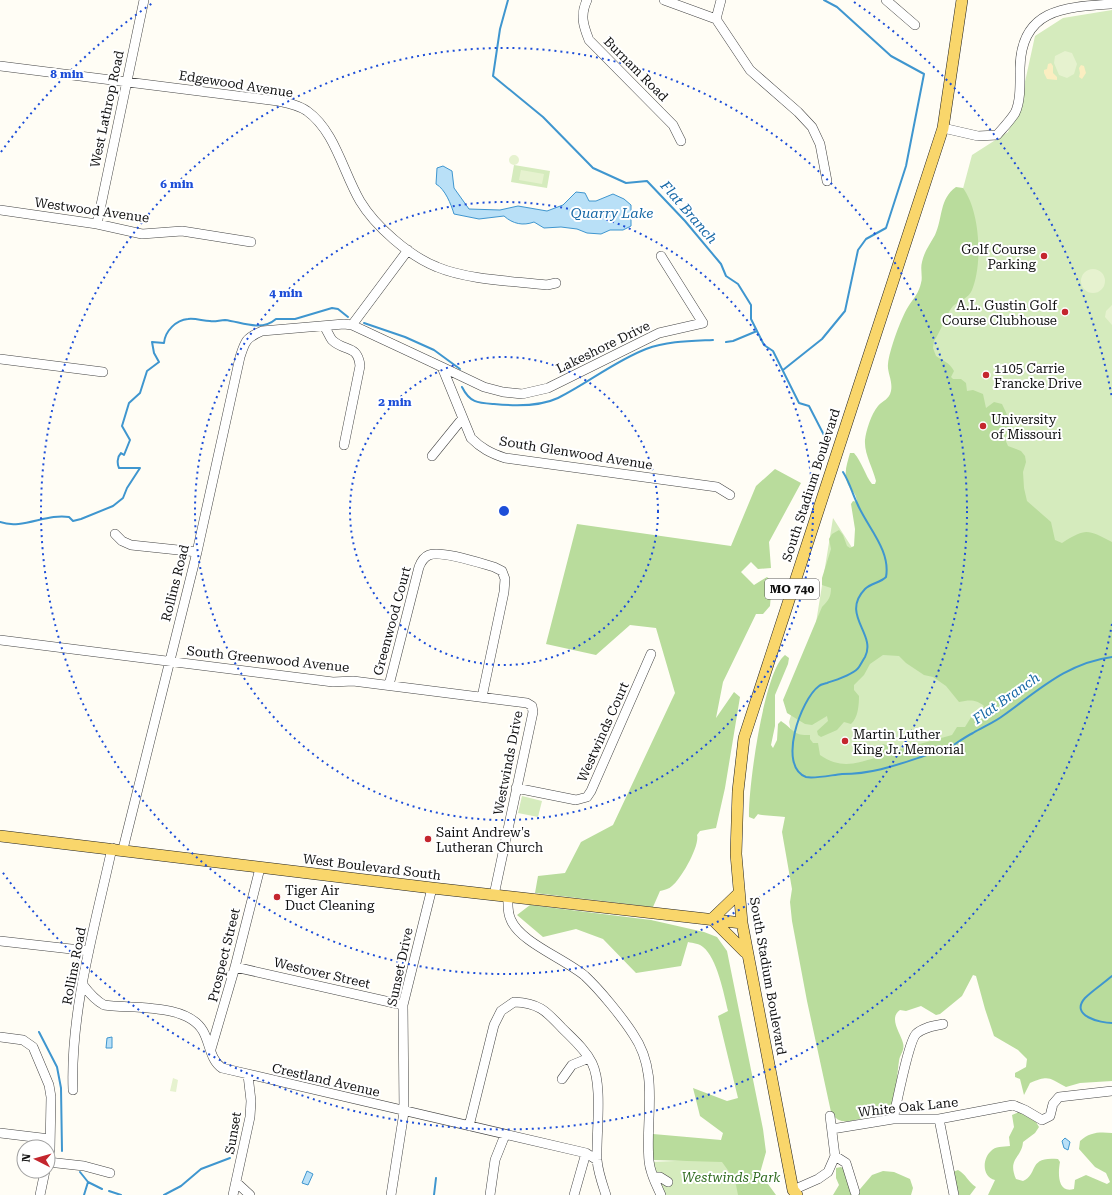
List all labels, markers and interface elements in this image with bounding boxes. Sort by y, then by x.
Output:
street label: Burnam Road [601,34,672,105]
street label: West Lathrop Road [87,48,127,169]
text: 8 min [50,67,84,81]
street label: Edgewood Avenue [178,68,294,100]
text: 6 min [160,177,194,191]
water label: Flat Branch [657,177,721,247]
street label: Westwood Avenue [34,195,150,225]
water label: Quarry Lake [571,205,653,221]
place label: Golf Course Parking [961,242,1037,272]
marker: Golf Course Parking [1039,251,1049,261]
text: 4 min [269,286,303,300]
place label: A.L. Gustin Golf Course Clubhouse [942,298,1058,328]
marker: A.L. Gustin Golf Course Clubhouse [1060,307,1070,317]
street label: Lakeshore Drive [554,318,652,376]
place label: 1105 Carrie Francke Drive [994,361,1082,391]
marker: 1105 Carrie Francke Drive [981,370,991,380]
text: 2 min [378,395,412,409]
street label: South Stadium Boulevard [779,406,843,563]
place label: University of Missouri [991,412,1062,442]
marker: University of Missouri [978,421,988,431]
street label: South Glenwood Avenue [498,433,654,473]
centre of rings [497,504,511,518]
street label: Rollins Road [158,542,192,623]
street label: Greenwood Court [370,565,414,677]
road number: MO 740 [765,579,819,599]
street label: South Greenwood Avenue [186,643,350,675]
water label: Flat Branch [969,669,1043,727]
street label: Westwinds Court [574,680,632,784]
street label: Westwinds Drive [491,710,525,816]
place label: Martin Luther King Jr. Memorial [853,727,964,757]
marker: Martin Luther King Jr. Memorial [840,736,850,746]
place label: Saint Andrew's Lutheran Church [436,825,544,855]
marker: Saint Andrew's Lutheran Church [423,834,433,844]
street label: West Boulevard South [302,851,442,883]
place label: Tiger Air Duct Cleaning [285,883,375,913]
marker: Tiger Air Duct Cleaning [272,892,282,902]
street label: South Stadium Boulevard [747,896,789,1057]
street label: Prospect Street [205,906,243,1003]
street label: Rollins Road [59,925,89,1006]
street label: Sunset Drive [384,926,416,1008]
street label: Westover Street [272,955,372,991]
street label: Crestland Avenue [271,1060,381,1100]
street label: White Oak Lane [857,1094,959,1120]
street label: Sunset [222,1111,244,1155]
north arrow [16,1139,56,1179]
text: N [20,1153,34,1163]
park label: Westwinds Park [682,1170,781,1185]

